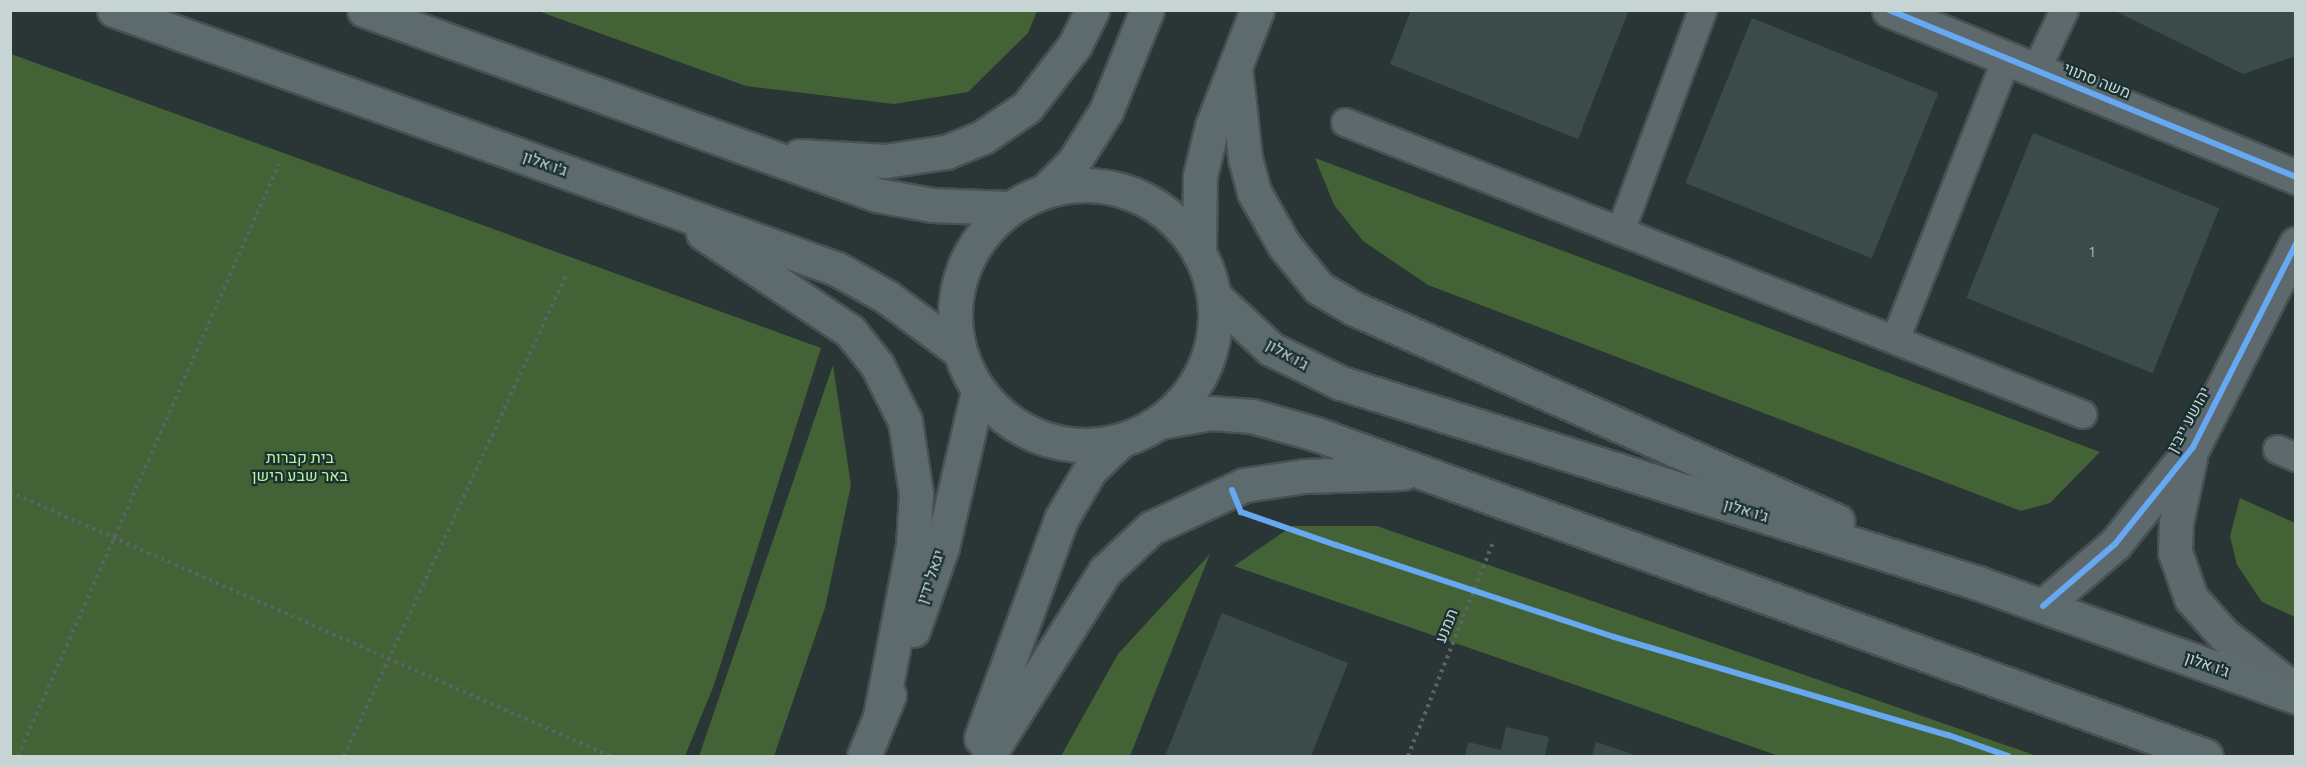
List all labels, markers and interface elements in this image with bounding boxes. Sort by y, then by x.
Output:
street label: משה סתווי [2061,59,2133,103]
street label: ג'ו אלון [520,147,570,181]
house number: 1 [2089,245,2095,261]
street label: ג'ו אלון [1262,335,1312,375]
street label: יהושע ייבין [2163,384,2215,456]
park label: בית קברות באר שבע הישן [252,448,348,486]
street label: ג'ו אלון [1721,495,1771,527]
street label: יגאל ידין [913,547,949,607]
street label: תמנע [1432,606,1462,646]
street label: ג'ו אלון [2182,648,2232,682]

